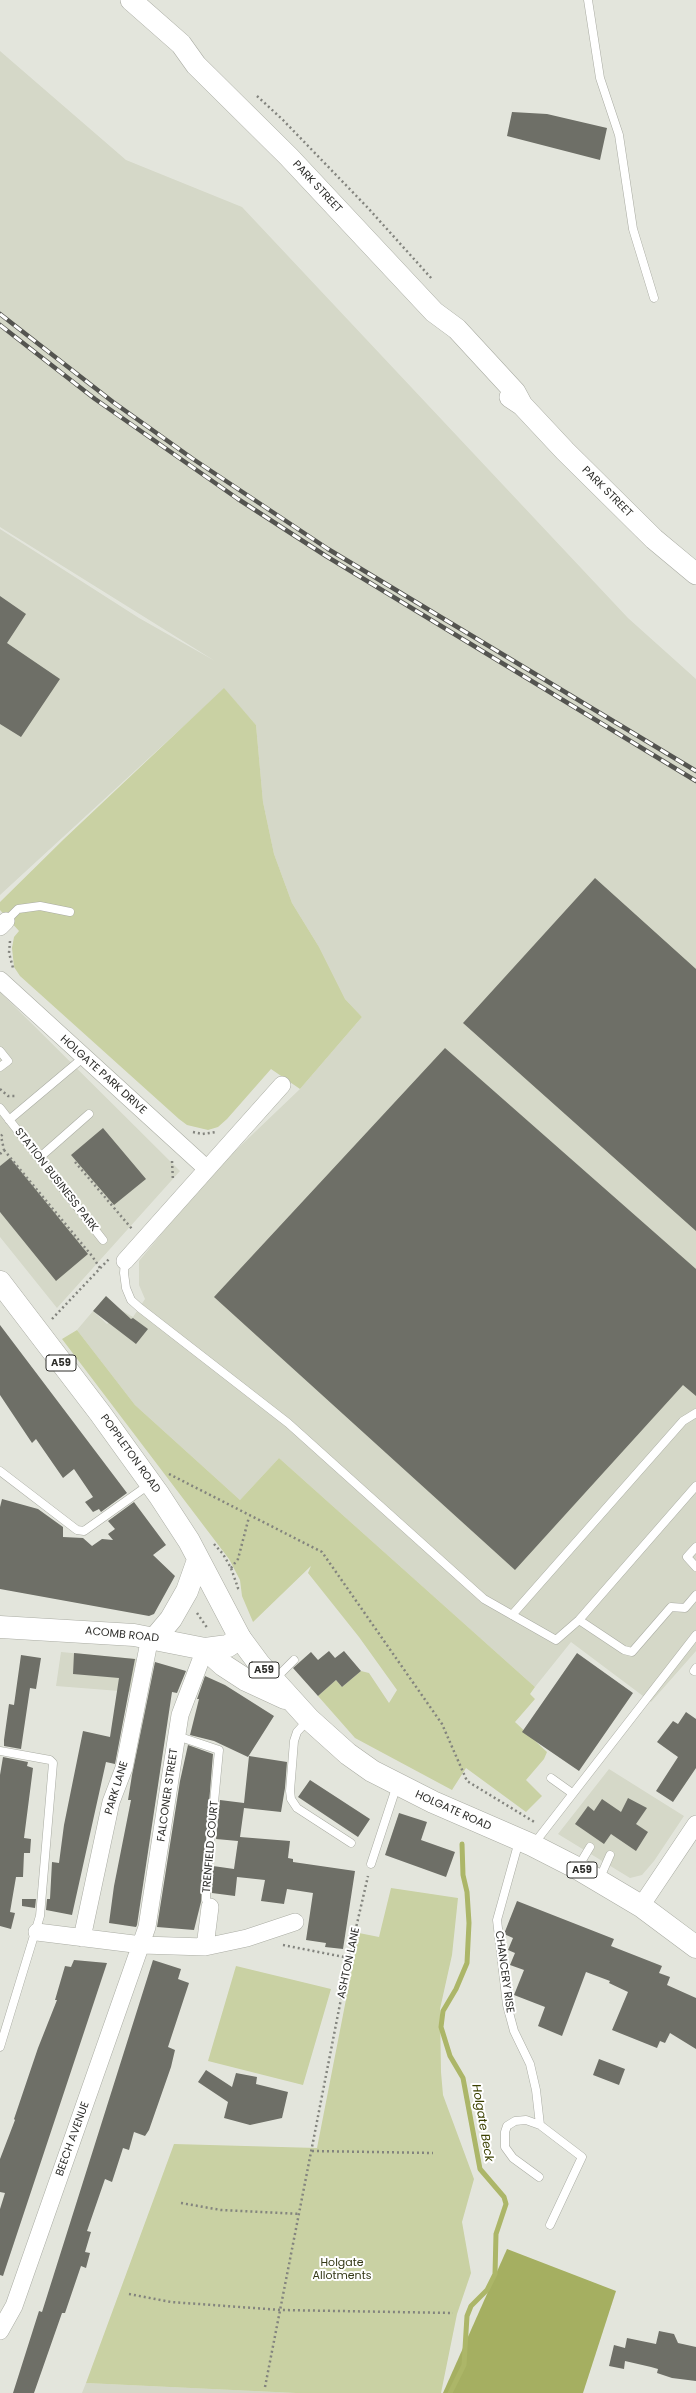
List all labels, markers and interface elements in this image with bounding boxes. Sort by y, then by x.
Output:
street label: PARK STREET [290,158,344,216]
street label: PARK STREET [579,464,635,520]
street label: HOLGATE PARK DRIVE [57,1033,149,1117]
street label: STATION BUSINESS PARK [12,1126,100,1234]
road number: A59 [46,1355,76,1371]
street label: POPPLETON ROAD [97,1412,163,1496]
street label: ACOMB ROAD [84,1625,160,1645]
road number: A59 [249,1662,279,1678]
street label: FALCONER STREET [155,1747,181,1843]
street label: PARK LANE [103,1760,131,1816]
street label: HOLGATE ROAD [413,1788,493,1834]
street label: TRENFIELD COURT [200,1800,222,1894]
road number: A59 [567,1862,597,1878]
street label: ASHTON LANE [335,1926,363,2000]
street label: CHANCERY RISE [492,1930,516,2014]
water label: Holgate Beck [468,2083,496,2163]
street label: BEECH AVENUE [53,2100,93,2178]
park label: Holgate Allotments [313,2256,371,2282]

